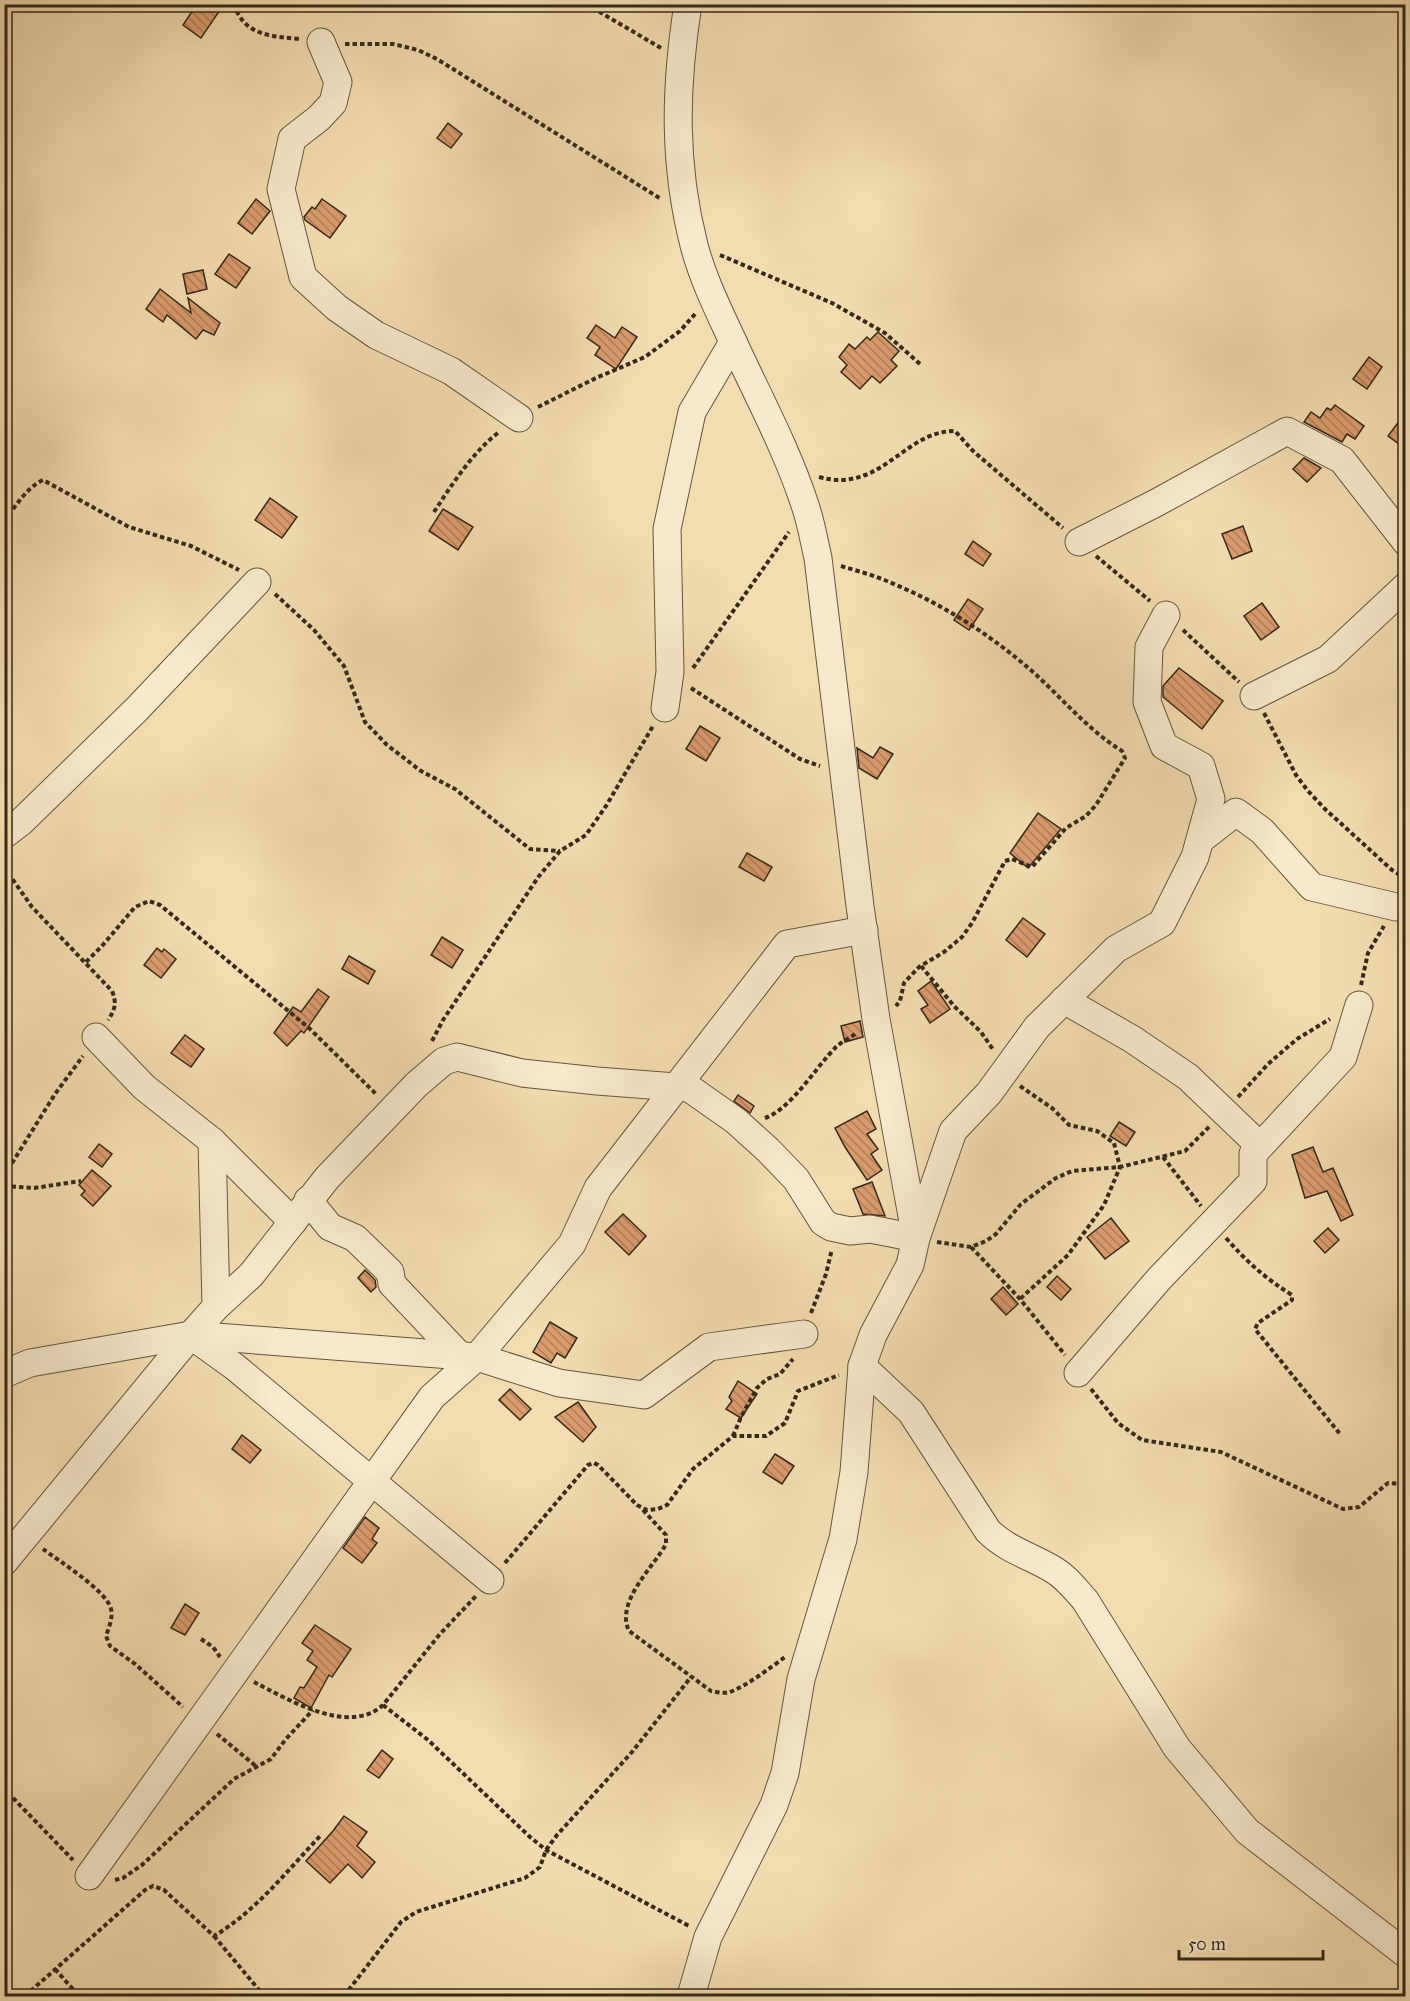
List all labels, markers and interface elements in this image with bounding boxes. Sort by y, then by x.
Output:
scale bar [1179,1923,1323,1961]
text: 50 m [1188,1933,1226,1955]

